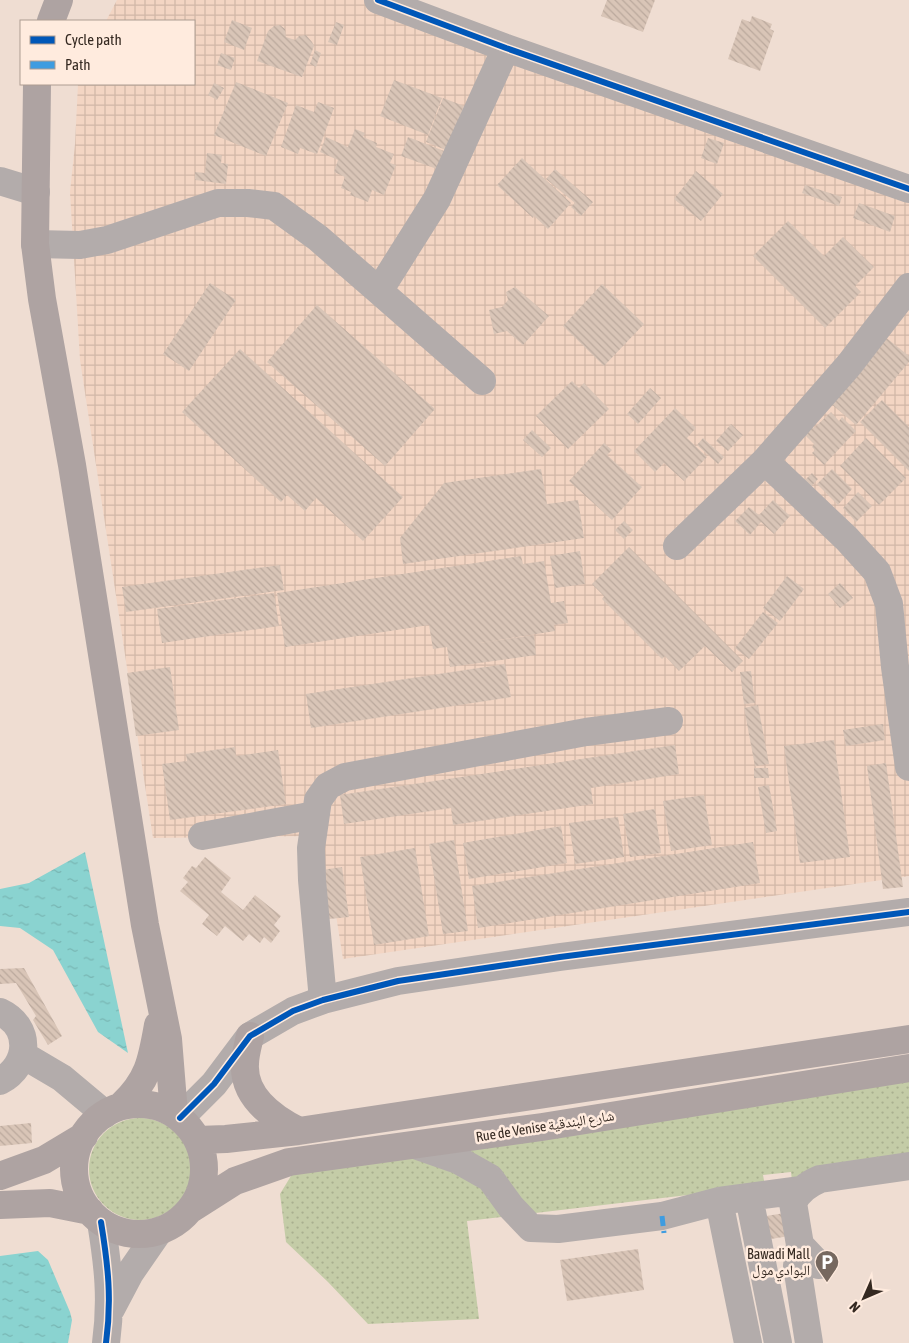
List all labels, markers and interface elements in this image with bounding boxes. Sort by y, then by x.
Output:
legend [20,20,195,85]
text: Cycle path [65,31,122,48]
text: Path [65,56,91,73]
street label: Rue de Venise شارع البندقية [475,1107,616,1147]
place label: Bawadi Mall البوادي مول [747,1246,810,1282]
parking icon: Bawadi Mall البوادي مول [814,1249,840,1283]
north arrow [839,1273,889,1323]
text: N [846,1299,863,1316]

